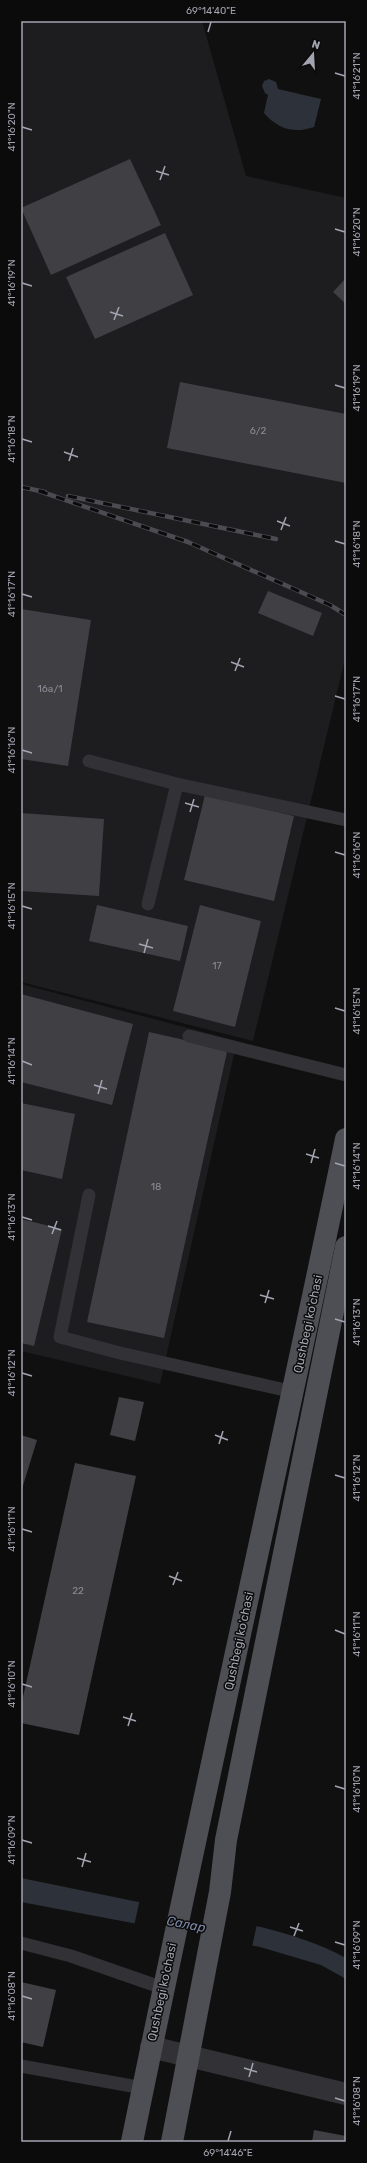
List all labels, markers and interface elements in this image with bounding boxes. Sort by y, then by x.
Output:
text: 69°14'40"E [186,5,236,17]
north arrow [293,34,333,74]
text: N [310,38,322,52]
text: 41°16'21"N [351,52,363,100]
text: 41°16'20"N [6,102,18,152]
text: 41°16'20"N [351,207,363,257]
text: 41°16'19"N [6,259,18,307]
text: 41°16'19"N [351,364,363,412]
text: 41°16'18"N [6,415,18,463]
house number: 6/2 [250,425,266,437]
text: 41°16'18"N [351,520,363,568]
text: 41°16'17"N [6,571,18,617]
text: 41°16'17"N [351,676,363,722]
house number: 16a/1 [38,683,62,695]
text: 41°16'16"N [6,726,18,773]
text: 41°16'16"N [351,831,363,878]
text: 41°16'15"N [6,882,18,930]
house number: 17 [212,960,222,972]
text: 41°16'15"N [351,987,363,1035]
text: 41°16'14"N [6,1037,18,1085]
text: 41°16'14"N [351,1142,363,1190]
house number: 18 [151,1181,161,1193]
text: 41°16'13"N [6,1193,18,1241]
street label: Qushbegi ko'chasi [291,1274,325,1374]
text: 41°16'13"N [351,1298,363,1346]
text: 41°16'12"N [6,1349,18,1397]
text: 41°16'12"N [351,1454,363,1502]
text: 41°16'11"N [6,1506,18,1552]
house number: 22 [72,1585,84,1597]
street label: Qushbegi ko'chasi [222,1591,256,1691]
text: 41°16'11"N [351,1611,363,1657]
text: 41°16'10"N [6,1660,18,1708]
text: 41°16'10"N [351,1765,363,1813]
text: 41°16'09"N [6,1815,18,1865]
water label: Салар [165,1913,207,1935]
text: 41°16'09"N [351,1920,363,1970]
street label: Qushbegi ko'chasi [145,1942,179,2042]
text: 41°16'08"N [6,1971,18,2021]
text: 41°16'08"N [351,2076,363,2126]
text: 69°14'46"E [203,2147,253,2159]

